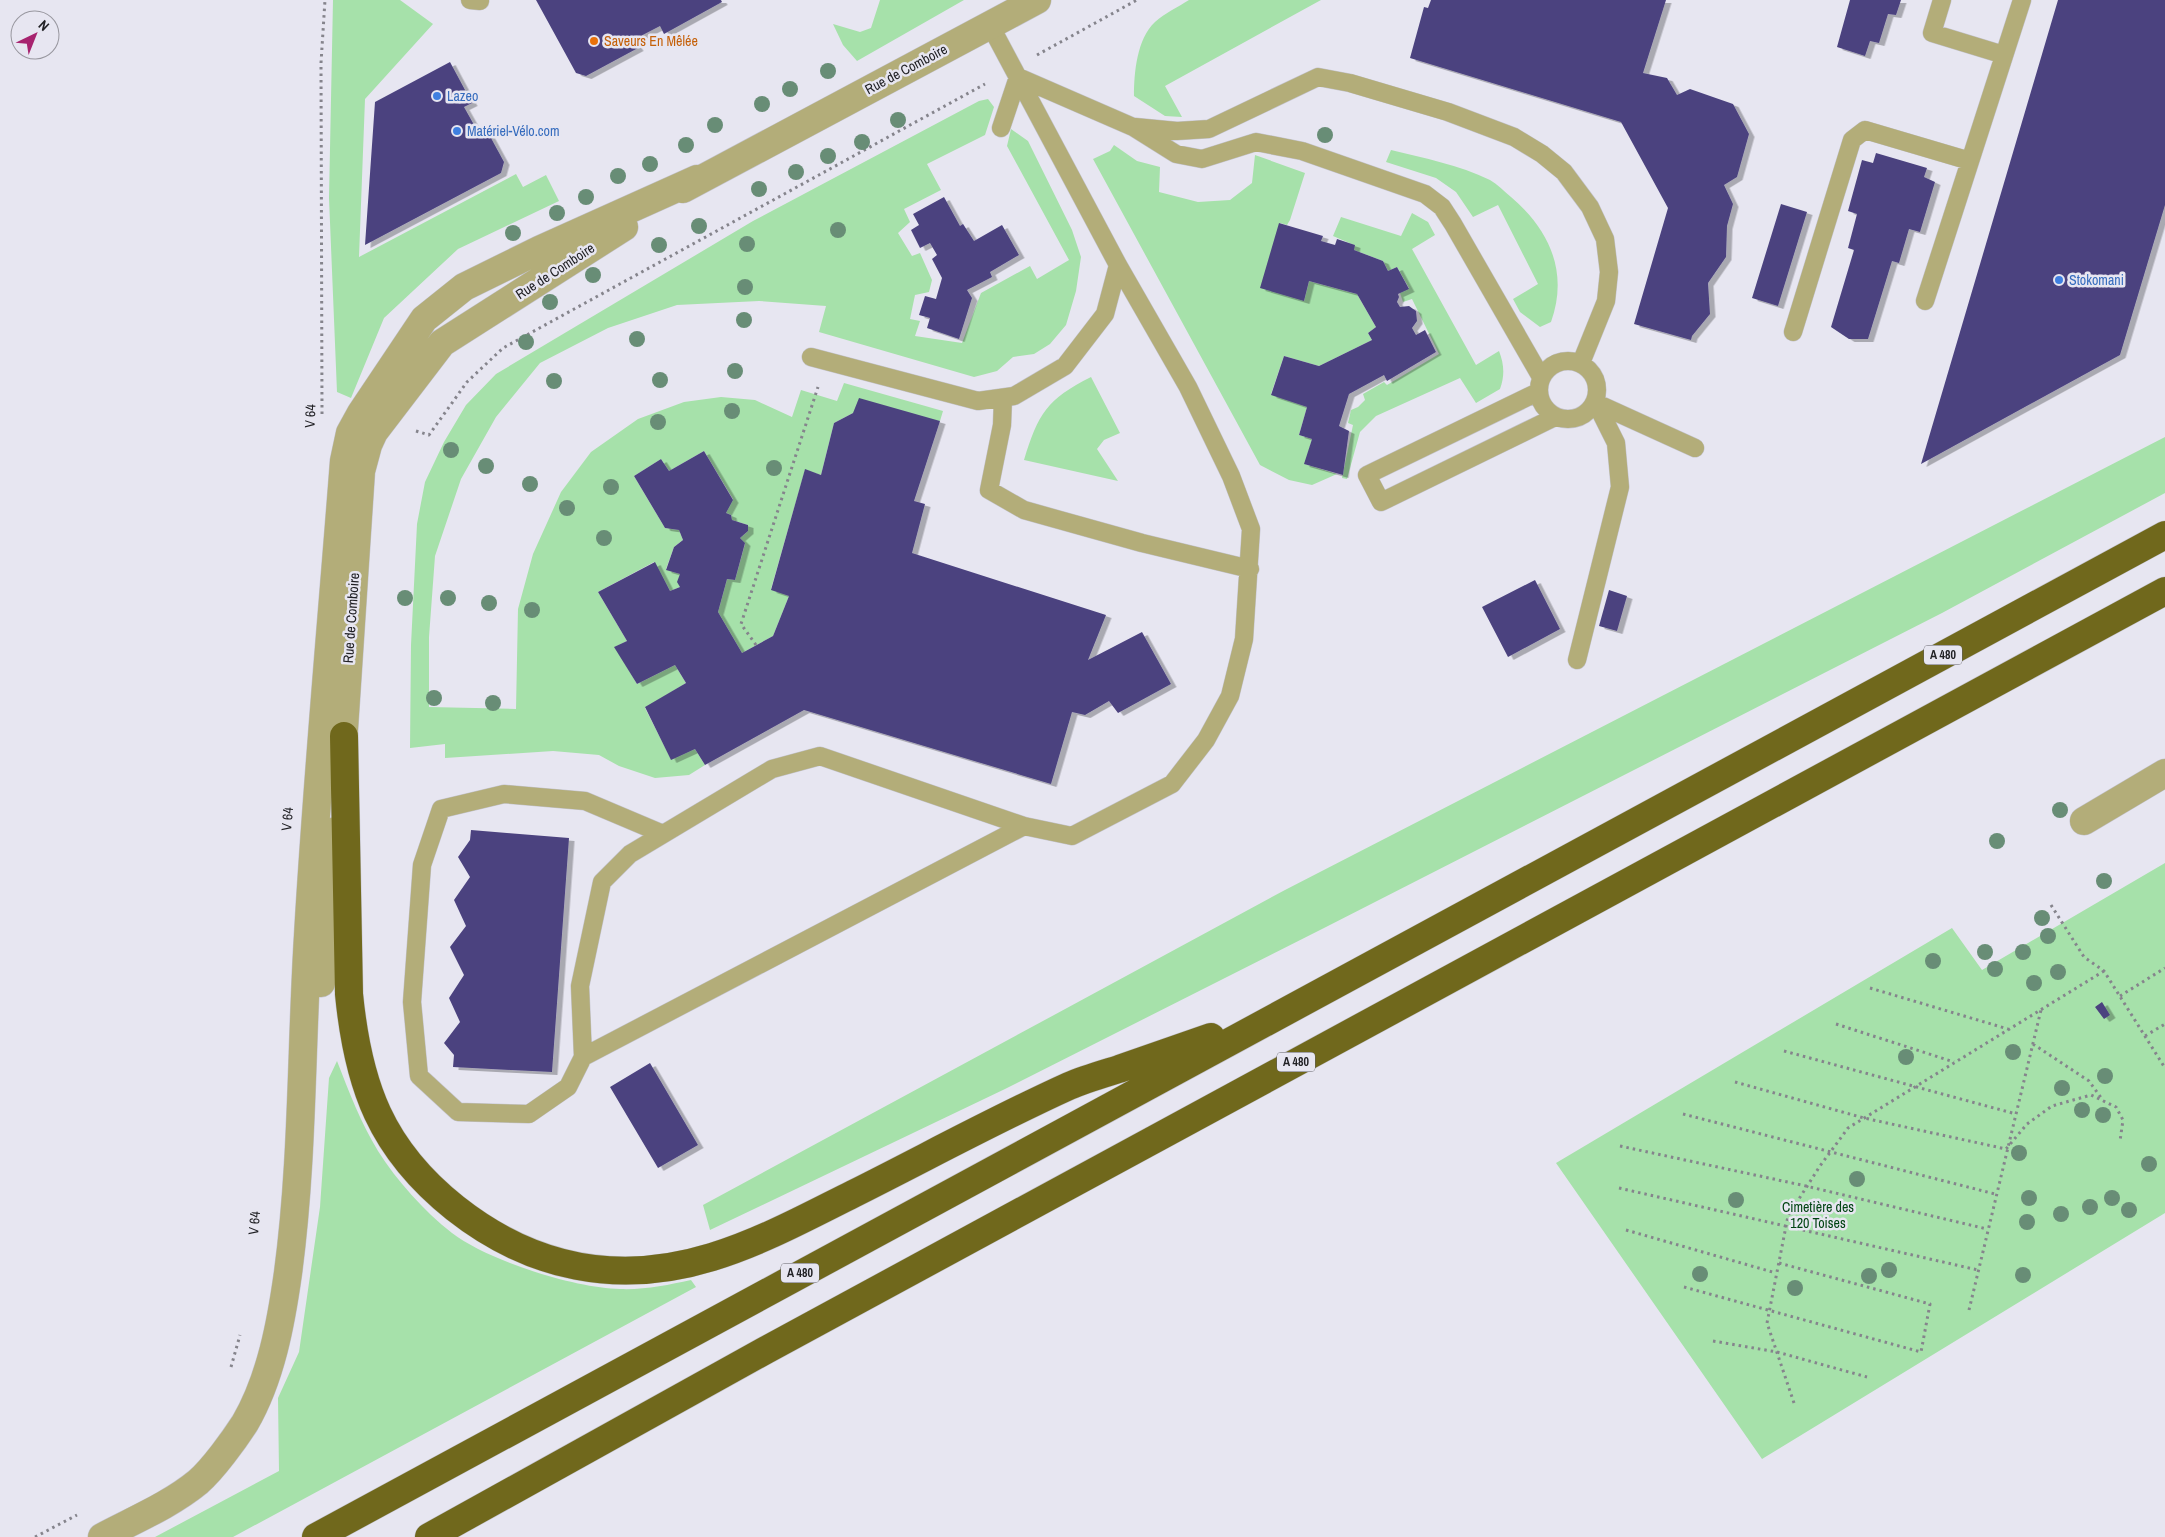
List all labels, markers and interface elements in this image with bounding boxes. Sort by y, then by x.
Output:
north arrow [10,10,60,60]
text: N [35,16,53,35]
place label: Saveurs En Mêlée [604,32,698,50]
marker: Saveurs En Mêlée [588,35,600,47]
street label: Rue de Comboire [862,40,950,98]
place label: Lazeo [447,87,478,105]
marker: Lazeo [431,90,443,102]
place label: Matériel-Vélo.com [467,122,560,140]
marker: Matériel-Vélo.com [451,125,463,137]
street label: Rue de Comboire [512,239,598,303]
place label: Stokomani [2069,271,2124,289]
marker: Stokomani [2053,274,2065,286]
street label: V 64 [301,403,319,428]
street label: Rue de Comboire [339,572,363,664]
road number: A 480 [1924,646,1962,664]
street label: V 64 [277,806,297,832]
road number: A 480 [1277,1052,1315,1072]
park label: Cimetière des 120 Toises [1782,1198,1854,1232]
street label: V 64 [244,1210,264,1236]
road number: A 480 [781,1264,819,1282]

